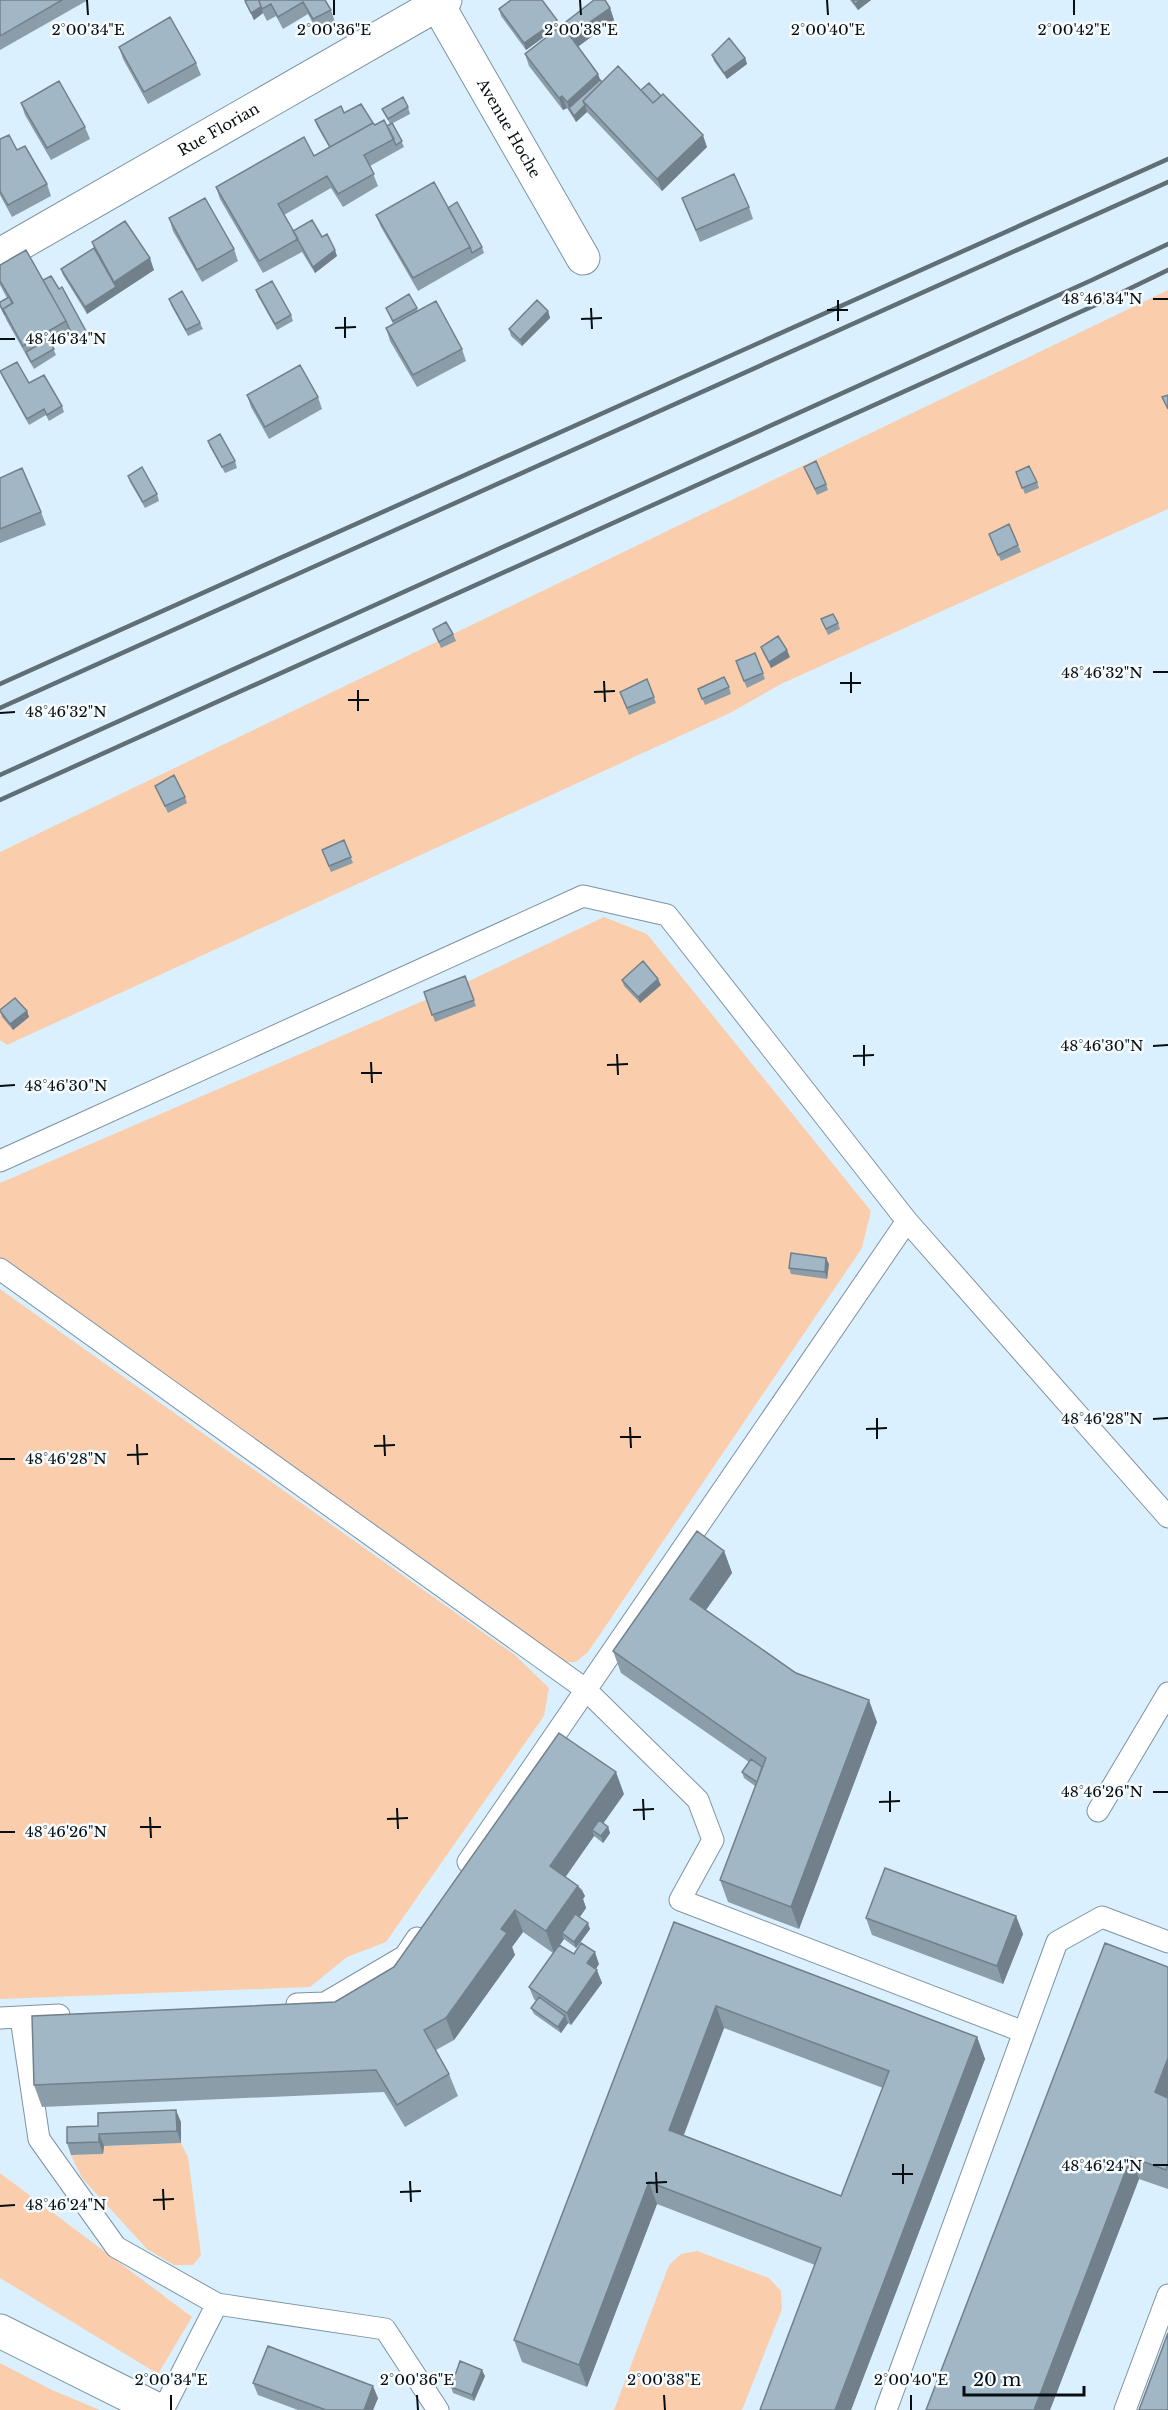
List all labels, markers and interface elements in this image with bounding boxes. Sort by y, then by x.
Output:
text: 2°00'34"E [51,20,125,39]
text: 2°00'36"E [297,20,371,39]
text: 2°00'38"E [544,20,618,39]
text: 2°00'40"E [791,20,865,39]
text: 2°00'42"E [1038,20,1111,39]
street label: Avenue Hoche [473,74,545,181]
street label: Rue Florian [174,99,262,160]
text: 48°46'34"N [1062,289,1142,308]
text: 48°46'34"N [26,329,106,348]
text: 48°46'32"N [1061,663,1143,682]
text: 48°46'32"N [25,702,107,721]
text: 48°46'30"N [1060,1036,1144,1055]
text: 48°46'30"N [24,1076,108,1095]
text: 48°46'28"N [1061,1409,1143,1428]
text: 48°46'28"N [25,1449,107,1468]
text: 48°46'26"N [1061,1782,1143,1801]
text: 48°46'26"N [25,1822,107,1841]
text: 48°46'24"N [1062,2156,1142,2175]
text: 48°46'24"N [26,2195,106,2214]
scale bar [964,2359,1084,2397]
text: 20 m [973,2369,1021,2391]
text: 2°00'34"E [134,2370,208,2389]
text: 2°00'36"E [380,2370,454,2389]
text: 2°00'38"E [627,2370,701,2389]
text: 2°00'40"E [874,2370,948,2389]

